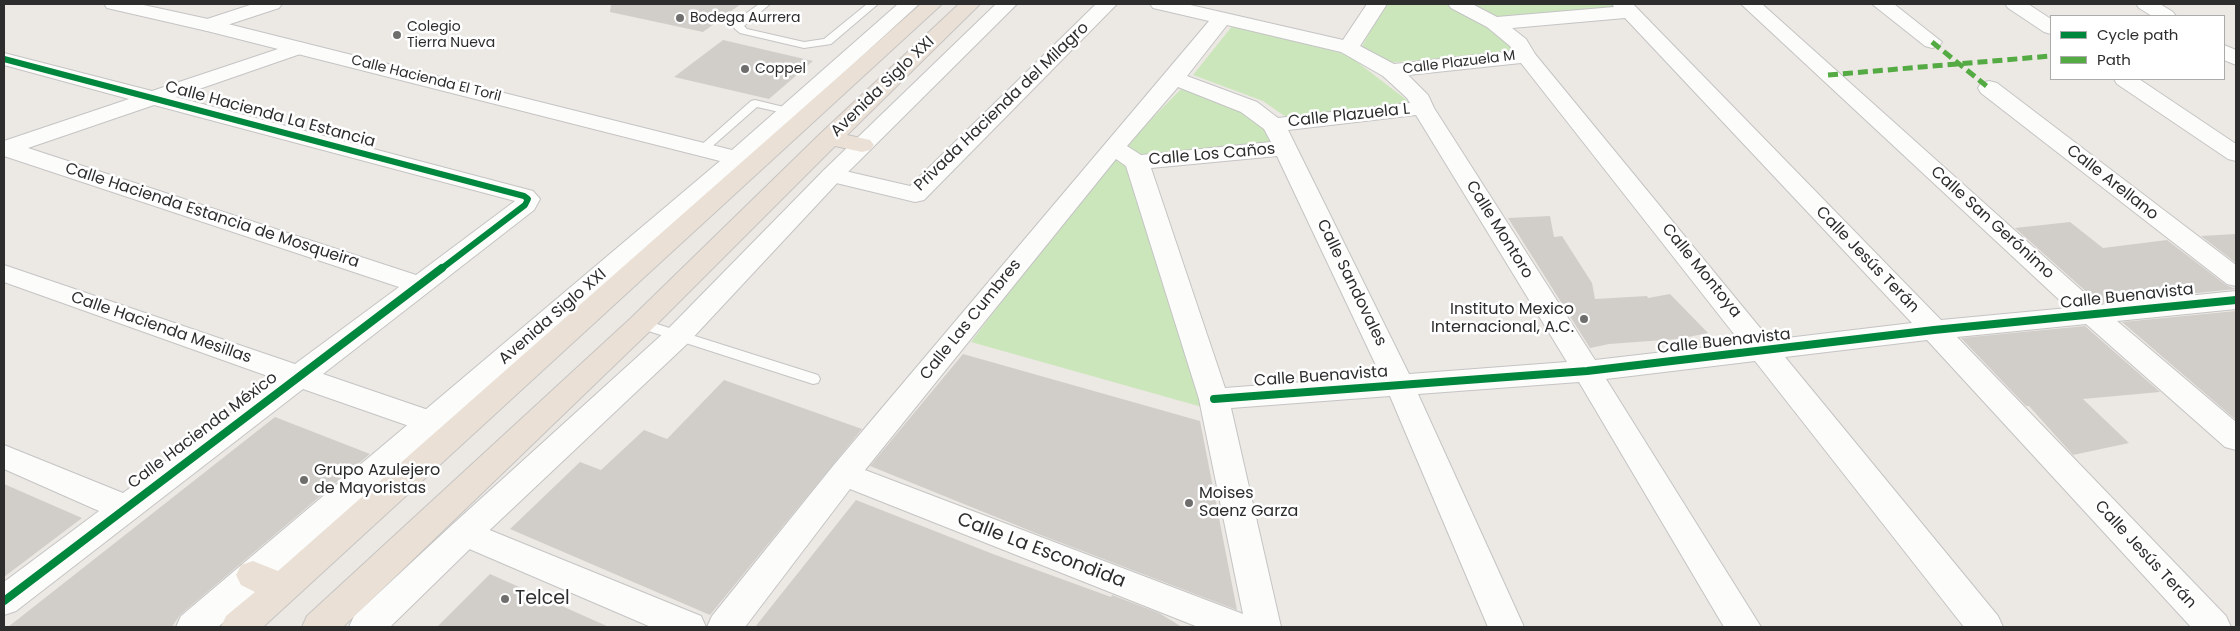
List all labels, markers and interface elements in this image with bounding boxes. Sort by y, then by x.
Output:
place label: Bodega Aurrera [690,10,801,26]
marker: Bodega Aurrera [674,12,686,24]
legend [2050,15,2225,80]
place label: Colegio Tierra Nueva [407,19,495,52]
street label: Privada Hacienda del Milagro [911,19,1093,195]
text: Cycle path [2097,24,2178,45]
marker: Colegio Tierra Nueva [391,29,403,41]
street label: Avenida Siglo XXI [827,33,939,141]
street label: Calle Plazuela M [1402,48,1516,78]
text: Path [2097,49,2131,70]
street label: Calle Hacienda El Toril [349,52,503,106]
place label: Coppel [755,61,806,77]
marker: Coppel [739,63,751,75]
street label: Calle Hacienda La Estancia [163,78,377,152]
street label: Calle Plazuela L [1287,100,1411,132]
street label: Calle Los Caños [1148,140,1276,170]
street label: Calle Arellano [2062,141,2162,225]
street label: Calle Hacienda Estancia de Mosqueira [63,159,361,273]
street label: Calle San Gerónimo [1926,163,2058,283]
street label: Calle Montoro [1461,178,1537,282]
street label: Calle Jesús Terán [1811,203,1923,317]
street label: Calle Sandovales [1312,216,1390,350]
street label: Calle Montoya [1657,220,1745,322]
street label: Calle Las Cumbres [916,256,1026,384]
street label: Avenida Siglo XXI [495,265,611,369]
street label: Calle Buenavista [2059,280,2195,314]
street label: Calle Hacienda Mesillas [68,288,254,368]
place label: Instituto Mexico Internacional, A.C. [1431,300,1574,338]
marker: Instituto Mexico Internacional, A.C. [1578,313,1590,325]
street label: Calle Buenavista [1656,325,1792,359]
street label: Calle Buenavista [1253,363,1389,391]
street label: Calle Hacienda México [125,369,281,493]
place label: Grupo Azulejero de Mayoristas [314,461,440,499]
marker: Grupo Azulejero de Mayoristas [298,474,310,486]
place label: Moises Saenz Garza [1199,484,1298,522]
marker: Moises Saenz Garza [1183,497,1195,509]
street label: Calle Jesús Terán [2090,497,2200,613]
street label: Calle La Escondida [954,508,1128,594]
place label: Telcel [515,588,570,610]
marker: Telcel [499,593,511,605]

